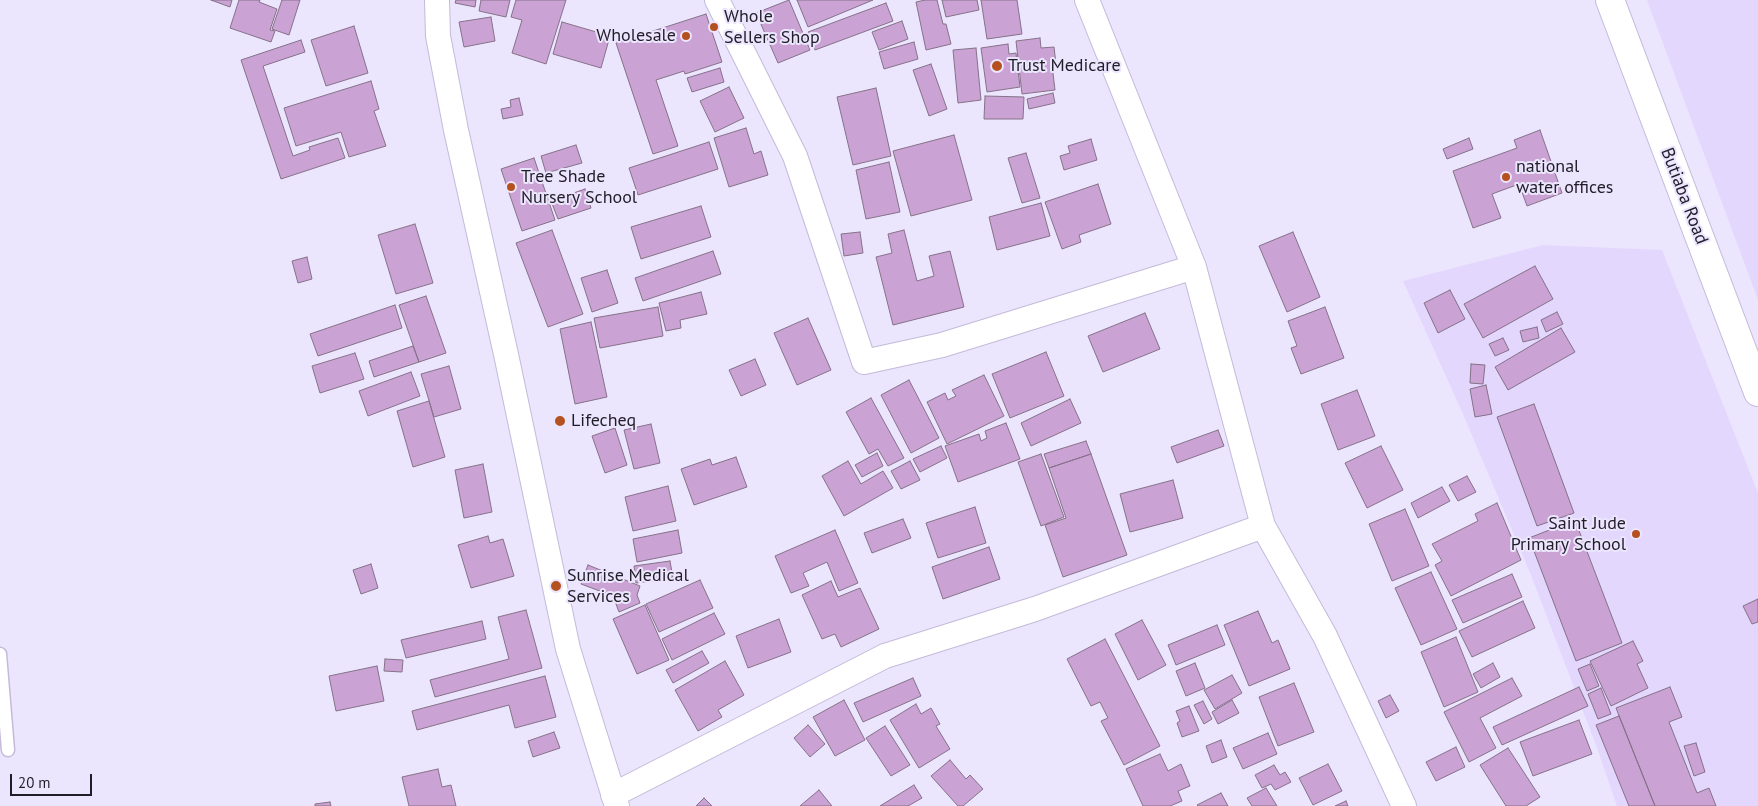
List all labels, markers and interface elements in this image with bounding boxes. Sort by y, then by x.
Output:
place label: Whole Sellers Shop [724,6,820,48]
marker: Whole Sellers Shop [708,21,720,33]
place label: Wholesale [596,25,676,47]
marker: Wholesale [680,30,692,42]
place label: Trust Medicare [1008,55,1121,77]
marker: Trust Medicare [990,59,1004,73]
street label: Butiaba Road [1656,145,1712,247]
place label: national water offices [1516,156,1613,198]
place label: Tree Shade Nursery School [521,166,637,208]
marker: national water offices [1500,171,1512,183]
marker: Tree Shade Nursery School [505,181,517,193]
place label: Lifecheq [571,410,636,432]
marker: Lifecheq [553,414,567,428]
place label: Saint Jude Primary School [1511,513,1626,556]
marker: Saint Jude Primary School [1630,528,1642,540]
place label: Sunrise Medical Services [567,565,689,608]
marker: Sunrise Medical Services [549,579,563,593]
scale bar [12,764,95,796]
text: 20 m [18,773,51,792]

